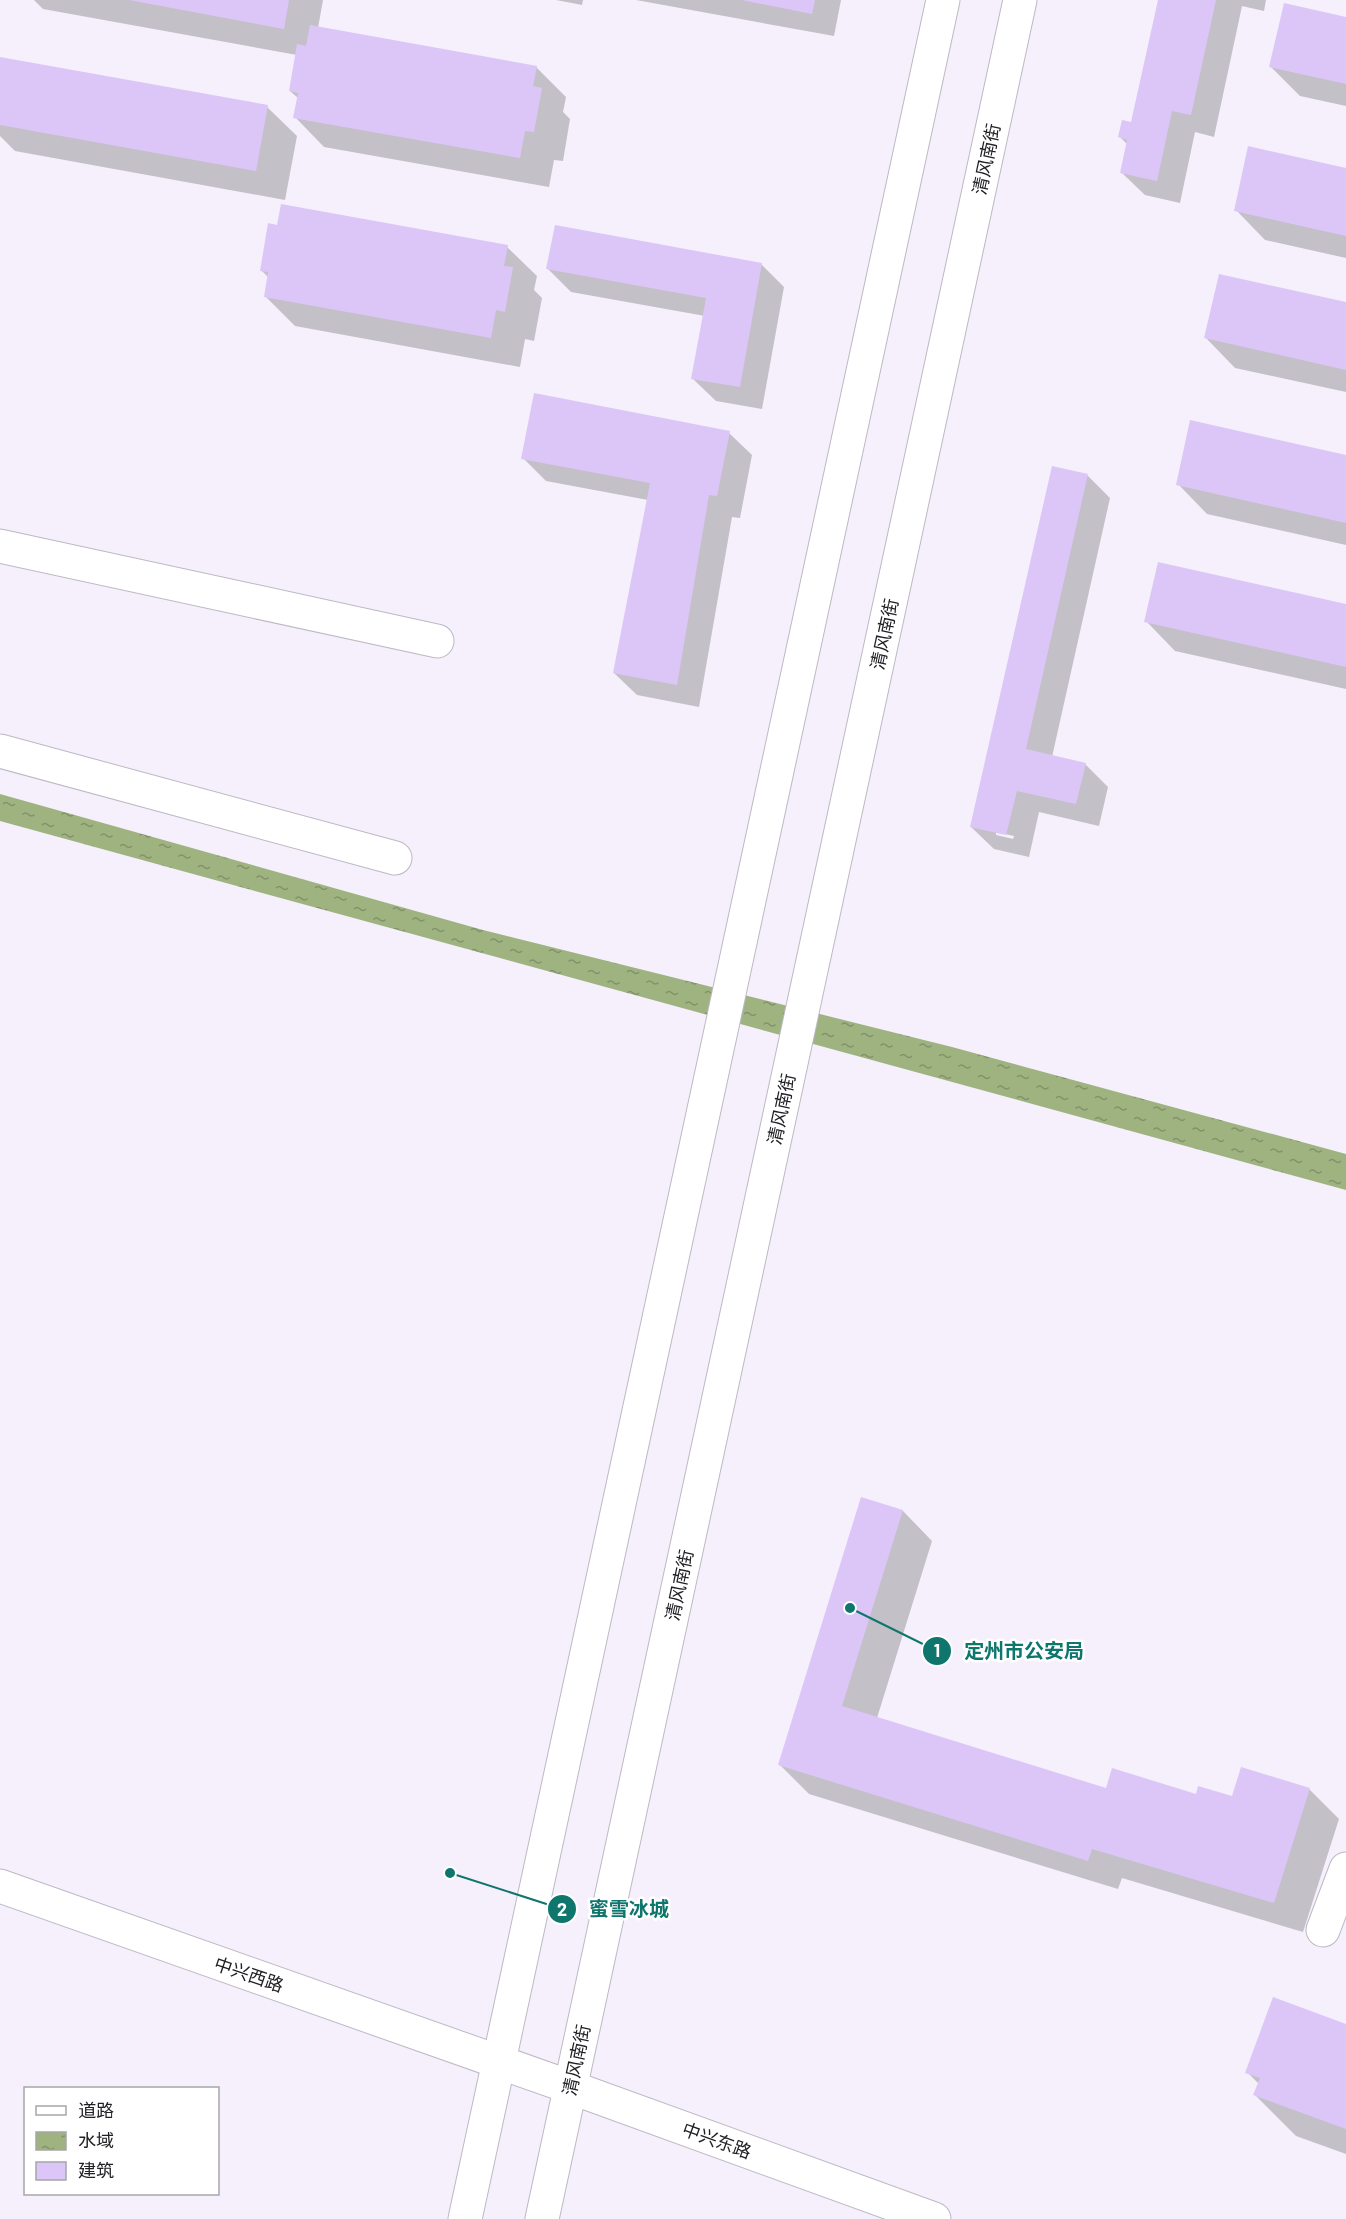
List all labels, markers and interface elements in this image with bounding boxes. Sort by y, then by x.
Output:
street label: 清风南街 [968,121,1004,197]
street label: 清风南街 [866,596,902,672]
street label: 清风南街 [763,1071,799,1147]
street label: 清风南街 [661,1547,697,1623]
callout: 定州市公安局 [922,1632,1096,1670]
text: 定州市公安局 [964,1638,1084,1662]
text: 1 [934,1639,940,1661]
callout: 蜜雪冰城 [547,1890,681,1928]
text: 蜜雪冰城 [589,1896,669,1920]
text: 2 [557,1898,567,1920]
street label: 中兴西路 [211,1952,287,1996]
street label: 清风南街 [558,2022,594,2098]
legend [24,2087,219,2195]
text: 道路 [78,2099,114,2121]
street label: 中兴东路 [679,2117,755,2163]
text: 水域 [78,2129,114,2151]
text: 建筑 [78,2159,114,2181]

